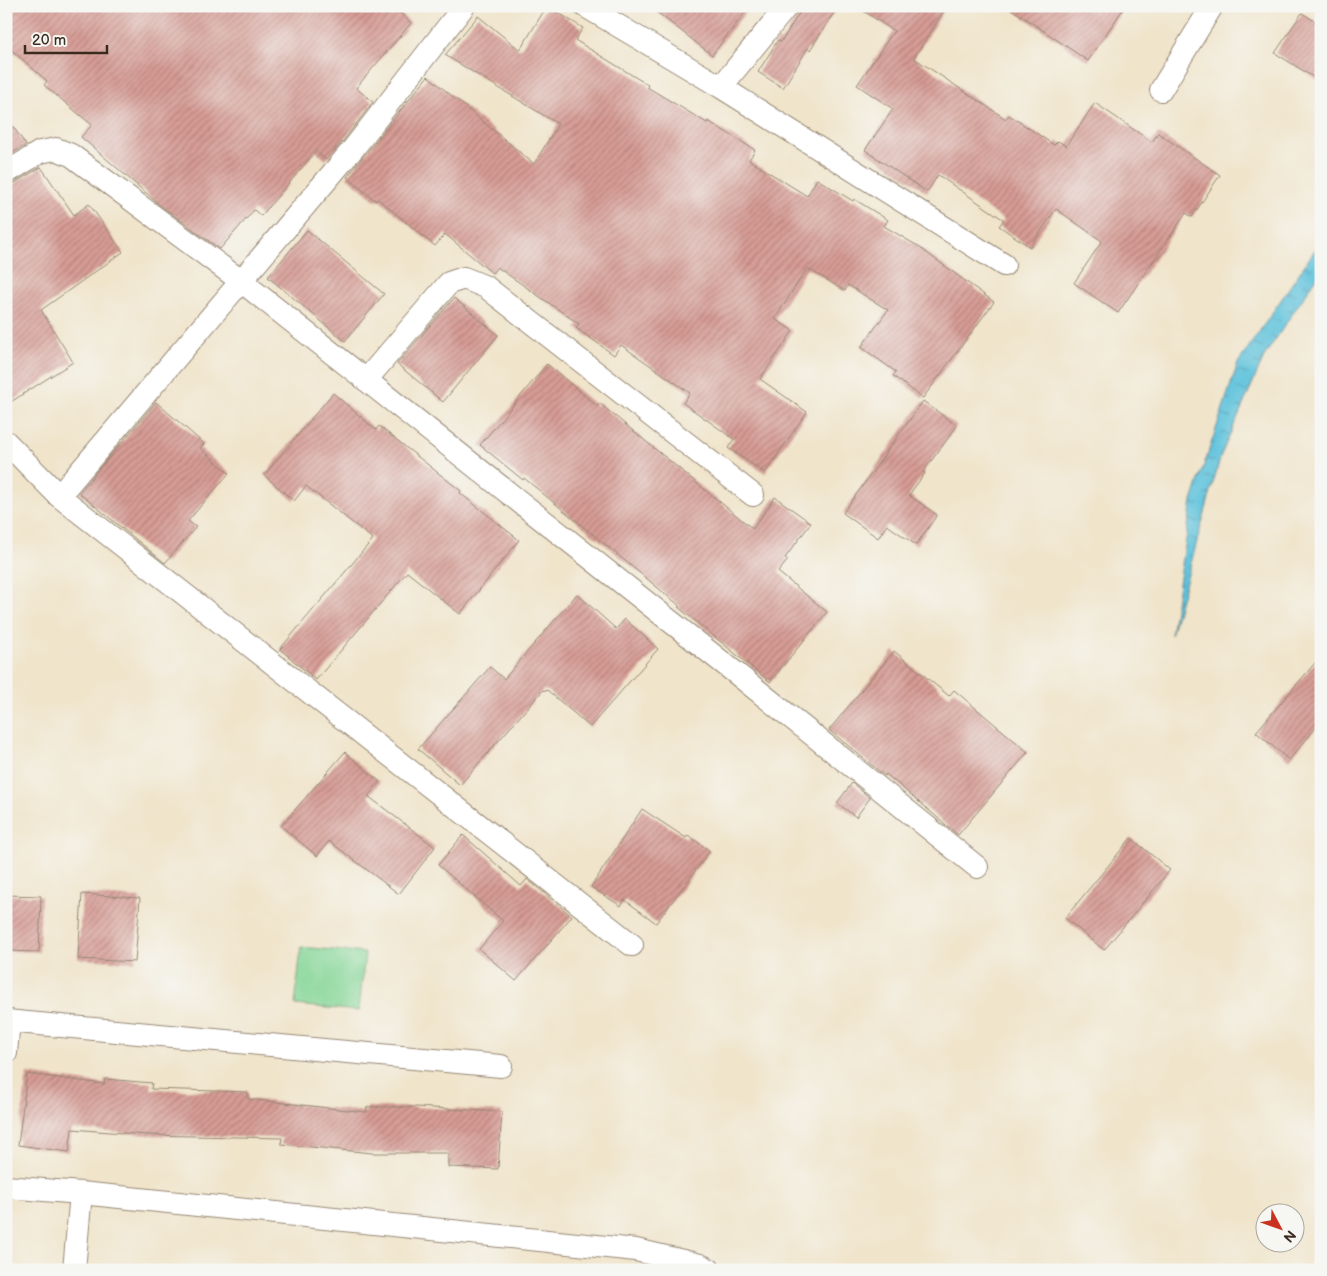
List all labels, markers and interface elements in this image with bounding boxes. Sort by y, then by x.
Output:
scale bar [25,22,108,54]
text: 20 m [32,31,66,50]
north arrow [1254,1204,1304,1254]
text: N [1280,1227,1299,1246]

